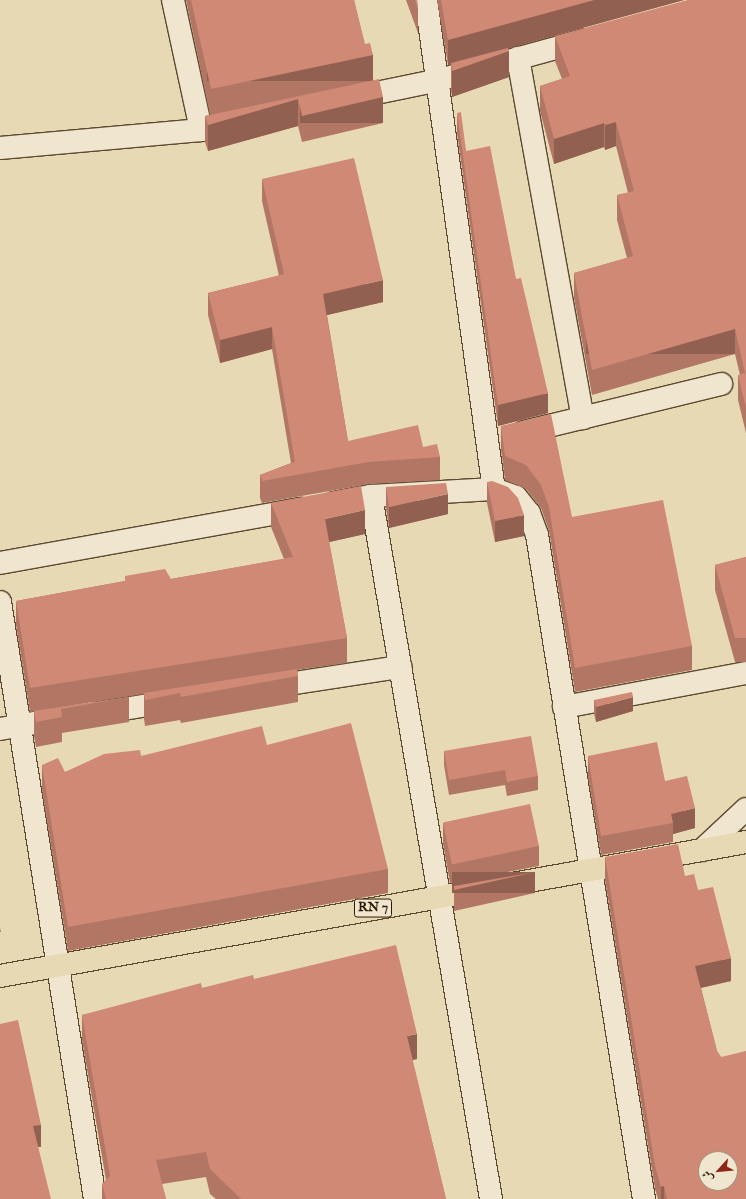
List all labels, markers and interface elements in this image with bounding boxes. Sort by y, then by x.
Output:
road number: RN 7 [354,897,392,919]
north arrow [698,1151,738,1191]
text: ش [699,1168,717,1184]

